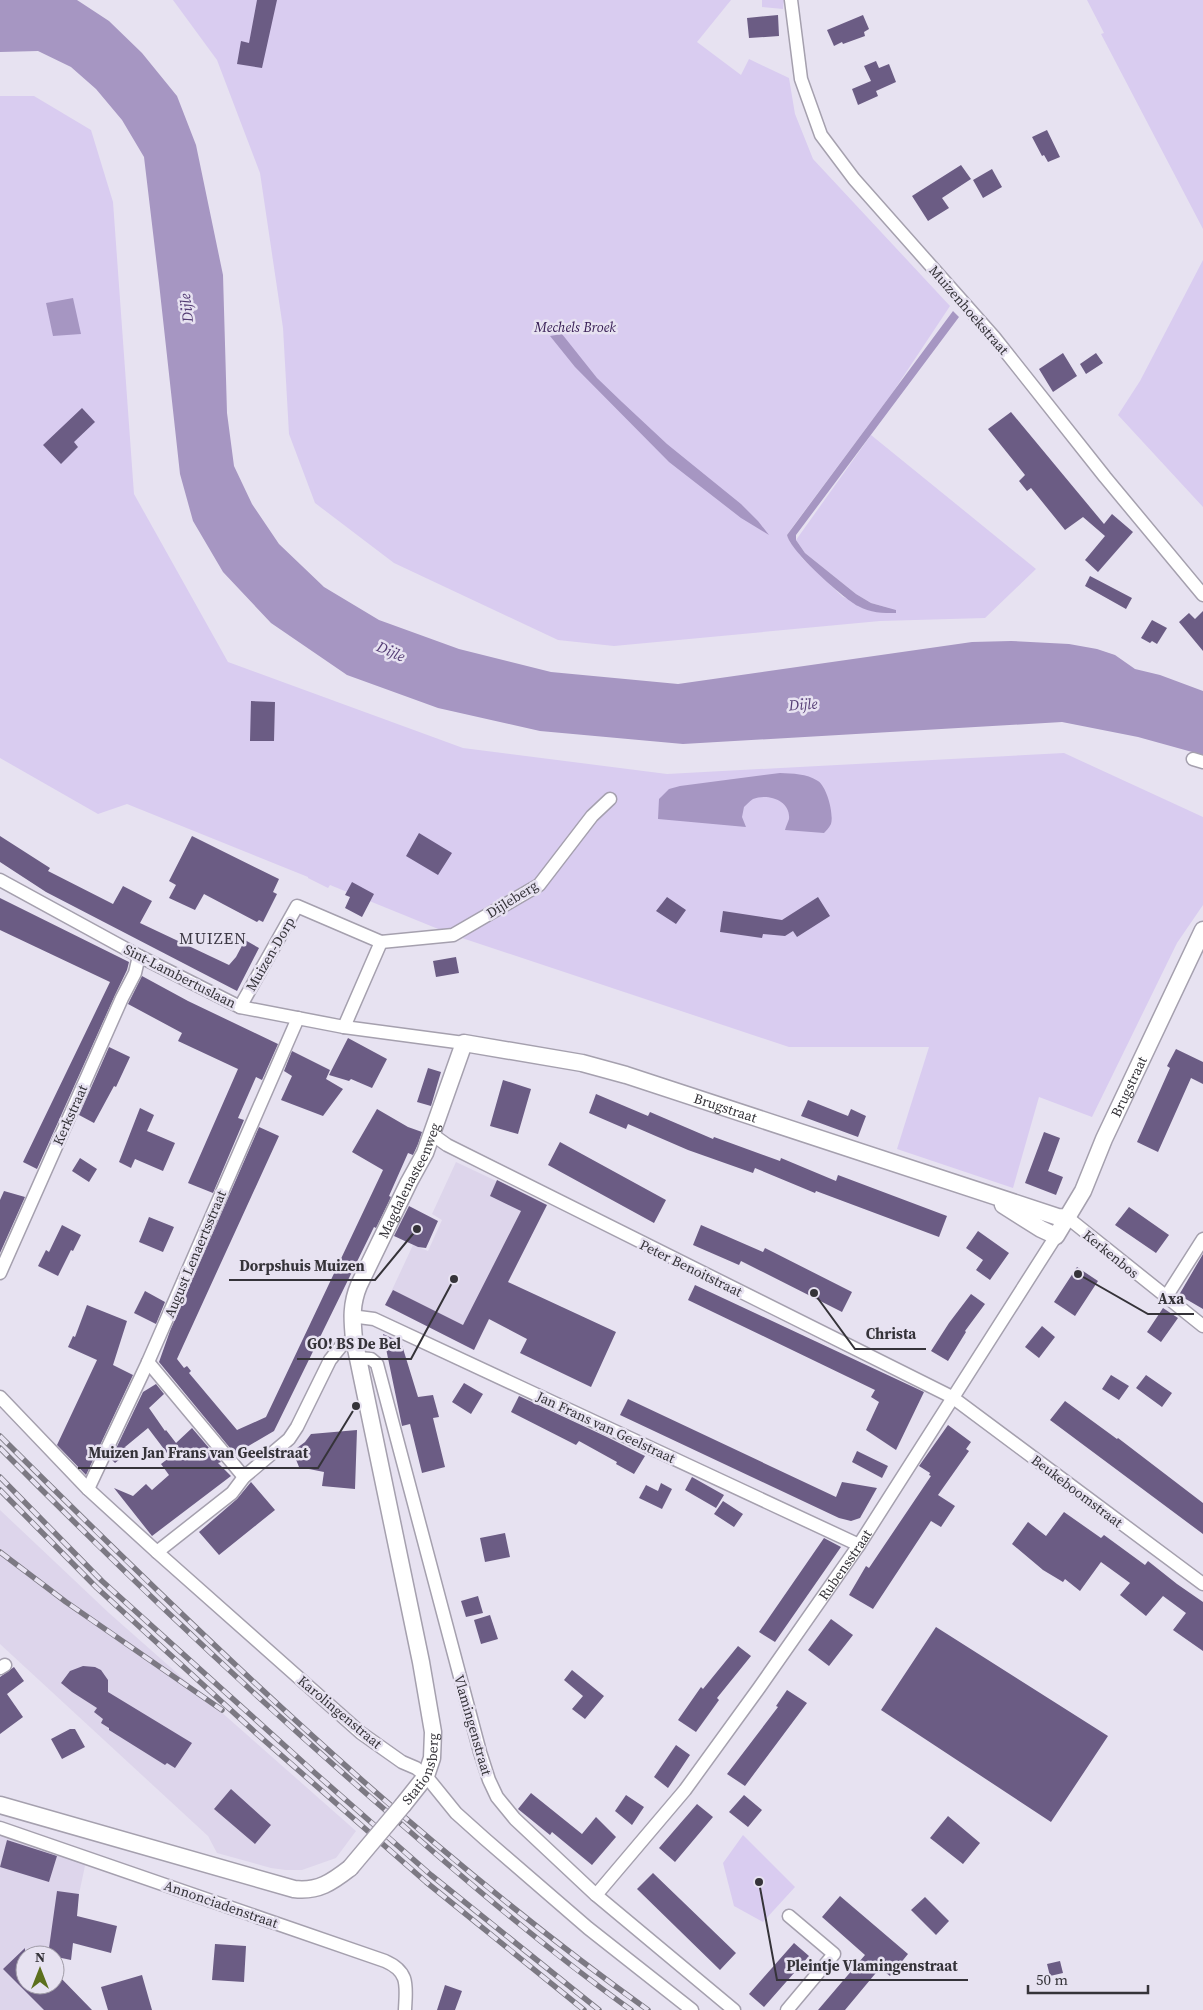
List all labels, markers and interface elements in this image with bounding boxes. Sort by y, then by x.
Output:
street label: Muizenhoekstraat [925,261,1014,359]
water label: Dijle [174,292,198,325]
park label: Mechels Broek [533,317,616,337]
water label: Dijle [373,635,409,666]
water label: Dijle [787,693,818,716]
street label: Dijleberg [482,875,542,923]
street label: Muizen-Dorp [241,913,299,995]
district label: MUIZEN [179,927,247,949]
street label: Sint-Lambertuslaan [120,939,240,1013]
street label: Brugstraat [1106,1052,1152,1120]
street label: Kerkstraat [48,1081,92,1149]
street label: Brugstraat [691,1088,760,1127]
street label: Magdalenasteenweg [373,1120,445,1242]
street label: August Lenaertsstraat [159,1187,231,1321]
street label: Kerkenbos [1079,1225,1143,1283]
street label: Peter Benoitstraat [636,1234,746,1302]
callout: Dorpshuis Muizen [229,1250,375,1280]
text: Dorpshuis Muizen [239,1255,365,1276]
callout: Axa [1148,1284,1194,1314]
text: Axa [1158,1288,1185,1309]
callout: Christa [855,1319,926,1349]
text: Christa [866,1323,917,1344]
callout: GO! BS De Bel [297,1329,411,1359]
text: GO! BS De Bel [307,1333,401,1354]
street label: Jan Frans van Geelstraat [533,1386,679,1468]
callout: Muizen Jan Frans van Geelstraat [78,1438,318,1468]
text: Muizen Jan Frans van Geelstraat [88,1442,309,1463]
street label: Beukeboomstraat [1027,1450,1127,1532]
street label: Rubensstraat [813,1525,877,1604]
street label: Karolingenstraat [294,1671,387,1753]
street label: Vlamingenstraat [449,1672,497,1778]
street label: Stationsberg [397,1733,443,1809]
street label: Annonciadenstraat [161,1875,281,1933]
north arrow [15,1945,65,1995]
text: N [35,1947,45,1967]
callout: Pleintje Vlamingenstraat [777,1950,968,1980]
text: Pleintje Vlamingenstraat [786,1955,958,1976]
scale bar [1028,1962,1148,1994]
text: 50 m [1036,1969,1068,1990]

